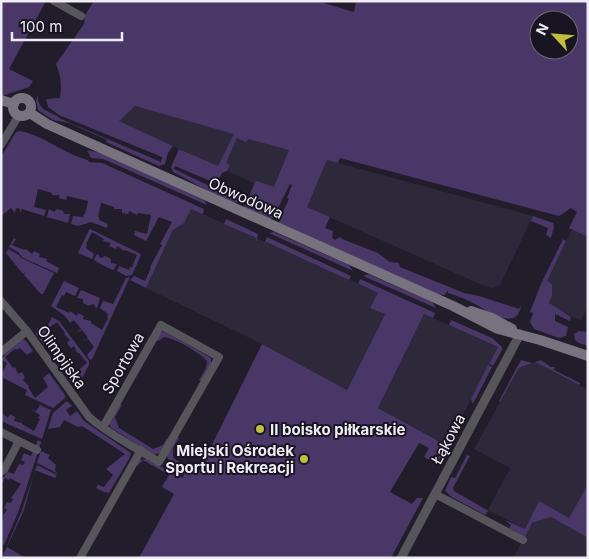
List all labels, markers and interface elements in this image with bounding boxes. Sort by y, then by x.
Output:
scale bar [12,10,122,42]
north arrow [529,10,579,60]
text: 100 m [20,17,62,36]
text: N [532,21,552,38]
street label: Obwodowa [206,173,286,223]
street label: Olimpijska [33,322,91,392]
street label: Sportowa [98,329,148,397]
street label: Łąkowa [427,410,469,468]
place label: II boisko piłkarskie [270,420,405,439]
marker: II boisko piłkarskie [254,423,266,435]
place label: Miejski Ośrodek Sportu i Rekreacji [165,441,294,477]
marker: Miejski Ośrodek Sportu i Rekreacji [298,453,310,465]

